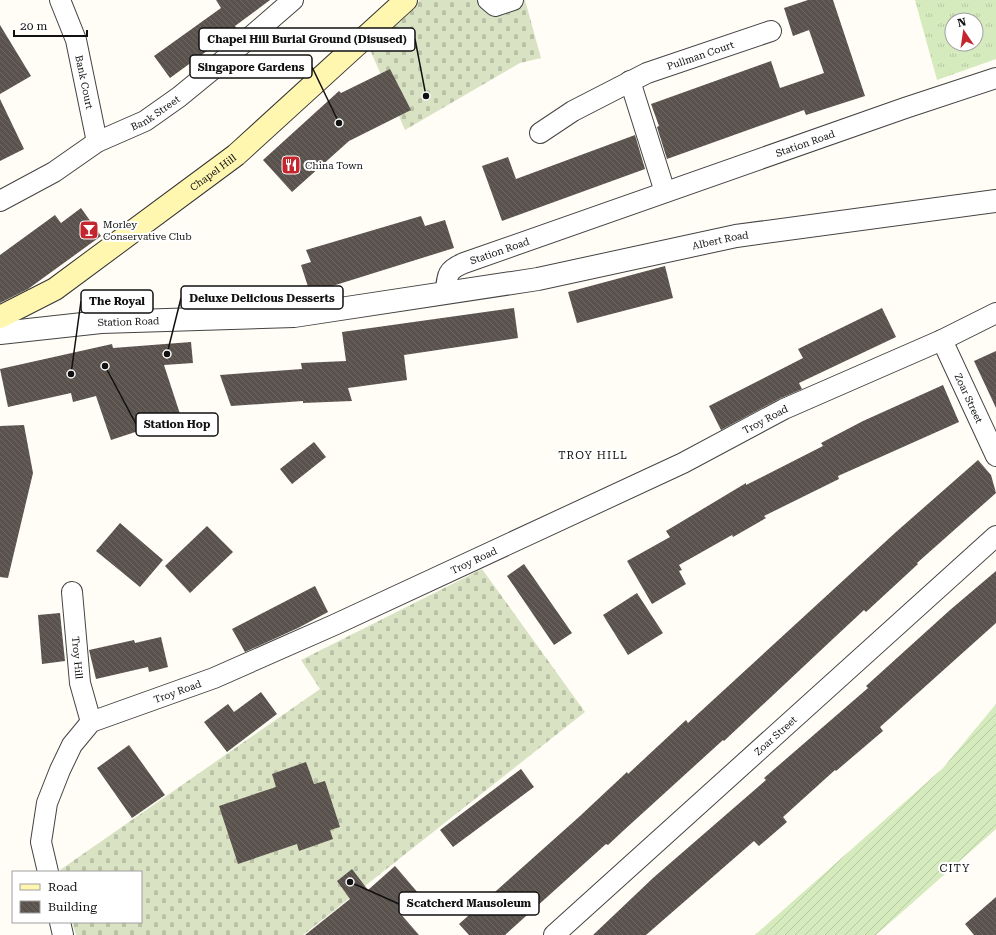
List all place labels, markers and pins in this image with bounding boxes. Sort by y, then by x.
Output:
callout: Chapel Hill Burial Ground (Disused) [199,28,415,51]
callout: Singapore Gardens [190,55,312,78]
restaurant icon: China Town [280,154,302,176]
place label: China Town [305,160,363,171]
bar icon: Morley Conservative Club [78,219,100,241]
place label: Morley Conservative Club [103,219,192,242]
callout: Deluxe Delicious Desserts [181,286,343,309]
callout: The Royal [81,290,153,313]
callout: Station Hop [136,413,218,436]
callout: Scatcherd Mausoleum [399,892,539,915]

